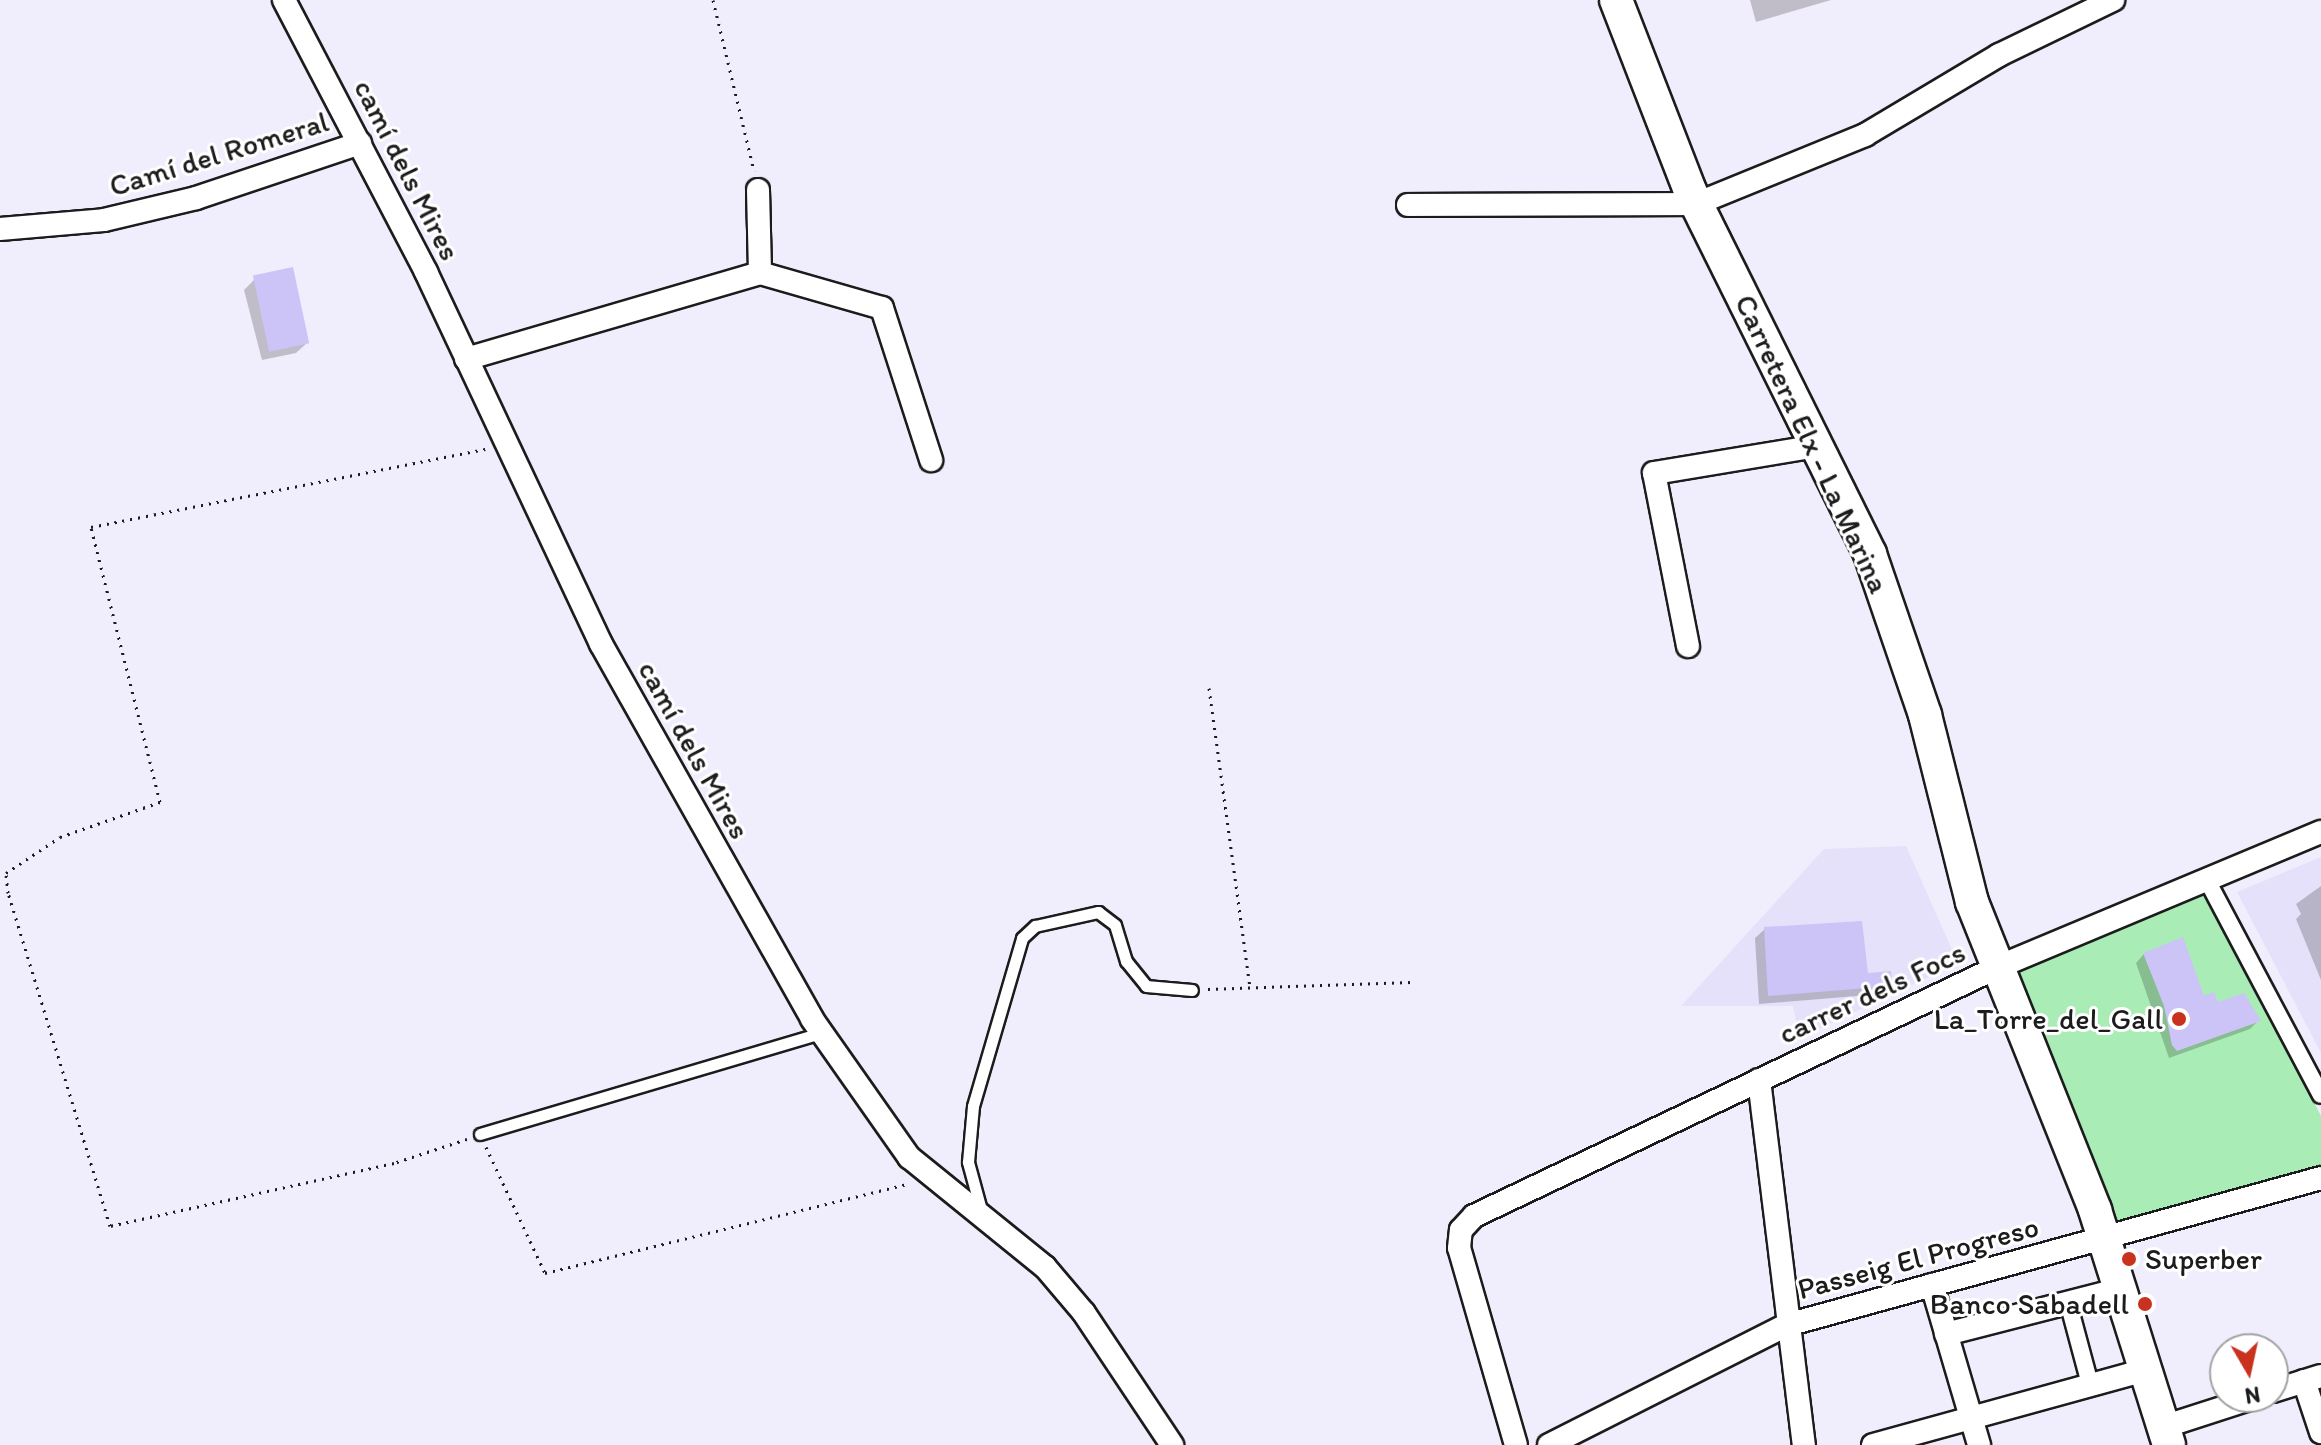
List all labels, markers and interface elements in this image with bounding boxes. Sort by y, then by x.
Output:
street label: camí dels Mires [346,73,468,267]
street label: Camí del Romeral [104,103,334,205]
street label: Carretera Elx - La Marina [1727,289,1897,599]
street label: camí dels Mires [630,654,758,846]
street label: carrer dels Focs [1773,934,1971,1052]
place label: La_Torre_del_Gall [1934,1001,2163,1037]
marker: La_Torre_del_Gall [2170,1010,2188,1028]
street label: Passeig El Progreso [1793,1208,2043,1308]
place label: Superber [2145,1241,2262,1277]
marker: Superber [2120,1250,2138,1268]
place label: Banco Sabadell [1931,1286,2129,1322]
marker: Banco Sabadell [2136,1295,2154,1313]
north arrow [2209,1333,2289,1413]
text: N [2243,1381,2262,1410]

